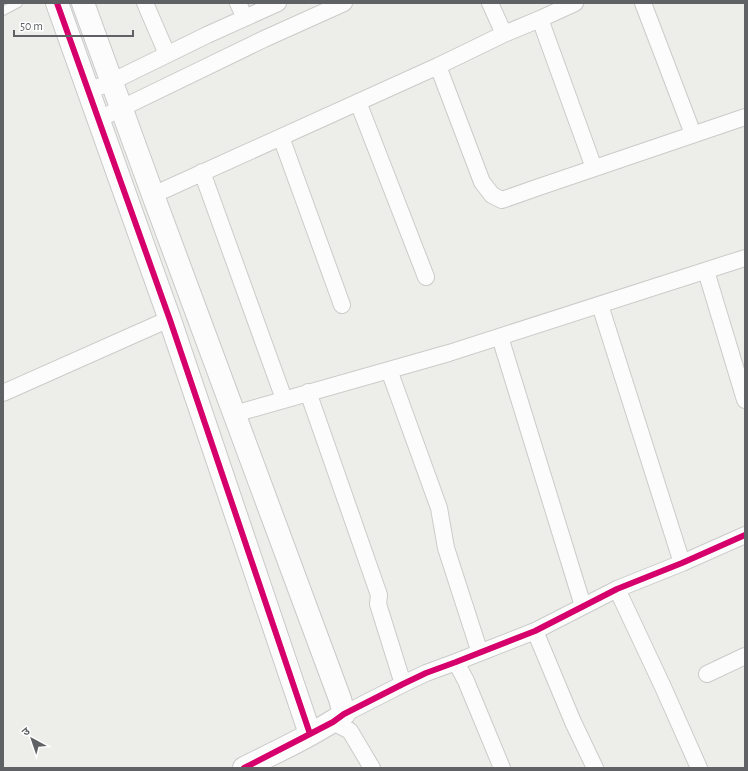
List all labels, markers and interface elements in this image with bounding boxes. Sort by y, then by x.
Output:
scale bar [14,12,133,38]
text: 50 m [20,20,43,32]
north arrow [12,719,52,759]
text: उ [20,725,32,738]

